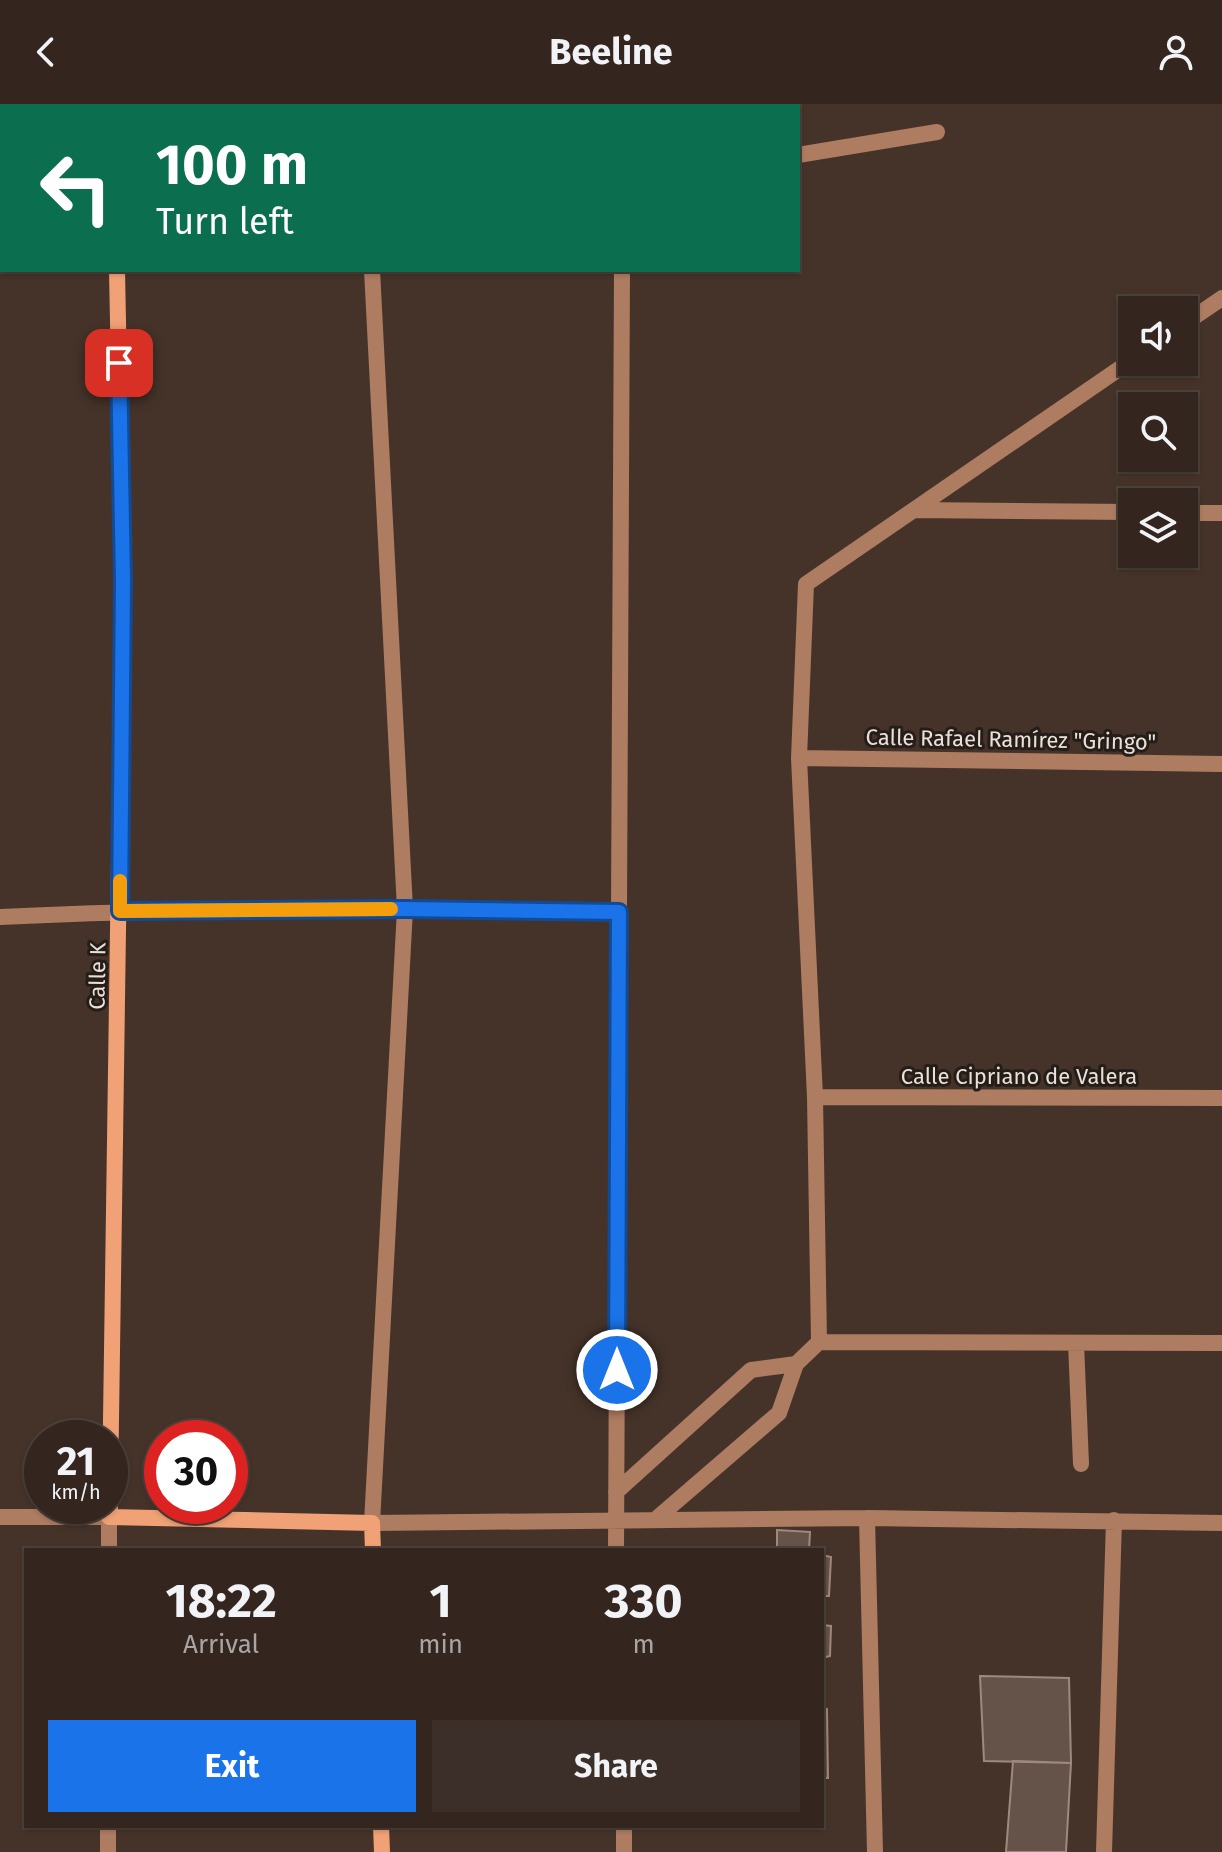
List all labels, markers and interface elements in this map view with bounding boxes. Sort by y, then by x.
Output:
icon: back [24,30,68,74]
text: Beeline [549,30,673,74]
icon: person [1154,30,1198,74]
text: 100 m [156,132,308,199]
icon: left [24,136,128,240]
text: Turn left [156,200,294,244]
map controls [1118,296,1198,568]
button: sound [1118,296,1198,376]
pin [85,329,153,397]
icon: arrive [97,341,141,385]
button: search [1118,392,1198,472]
button: layers [1118,488,1198,568]
street label: Calle Rafael Ramírez "Gringo" [865,723,1157,756]
street label: Calle K [83,942,112,1010]
street label: Calle Cipriano de Valera [901,1063,1137,1090]
position arrow [575,1328,659,1412]
speed limit sign: 30 [144,1420,248,1524]
text: 21 [57,1438,95,1486]
text: km/h [51,1480,101,1504]
text: 18:22 [165,1572,277,1630]
text: 1 [430,1572,452,1630]
text: 330 [605,1572,683,1630]
text: Arrival [183,1629,259,1660]
text: min [418,1629,463,1660]
text: m [632,1629,655,1660]
button: Exit [48,1720,416,1812]
button: Share [432,1720,800,1812]

